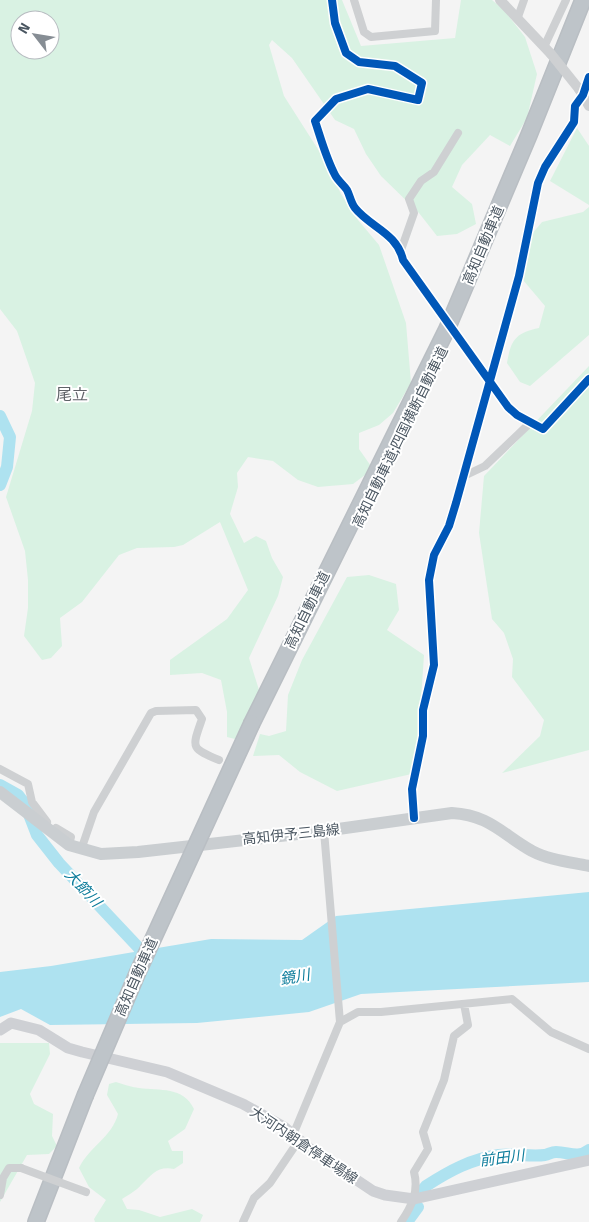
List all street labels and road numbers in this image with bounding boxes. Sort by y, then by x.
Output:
street label: 高知自動車道 [459,203,508,287]
street label: 高知自動車道;四国横断自動車道 [349,344,452,531]
street label: 高知自動車道 [281,569,334,652]
street label: 高知伊予三島線 [241,821,341,848]
street label: 高知自動車道 [112,935,161,1019]
street label: 大河内朝倉停車場線 [247,1103,361,1188]

